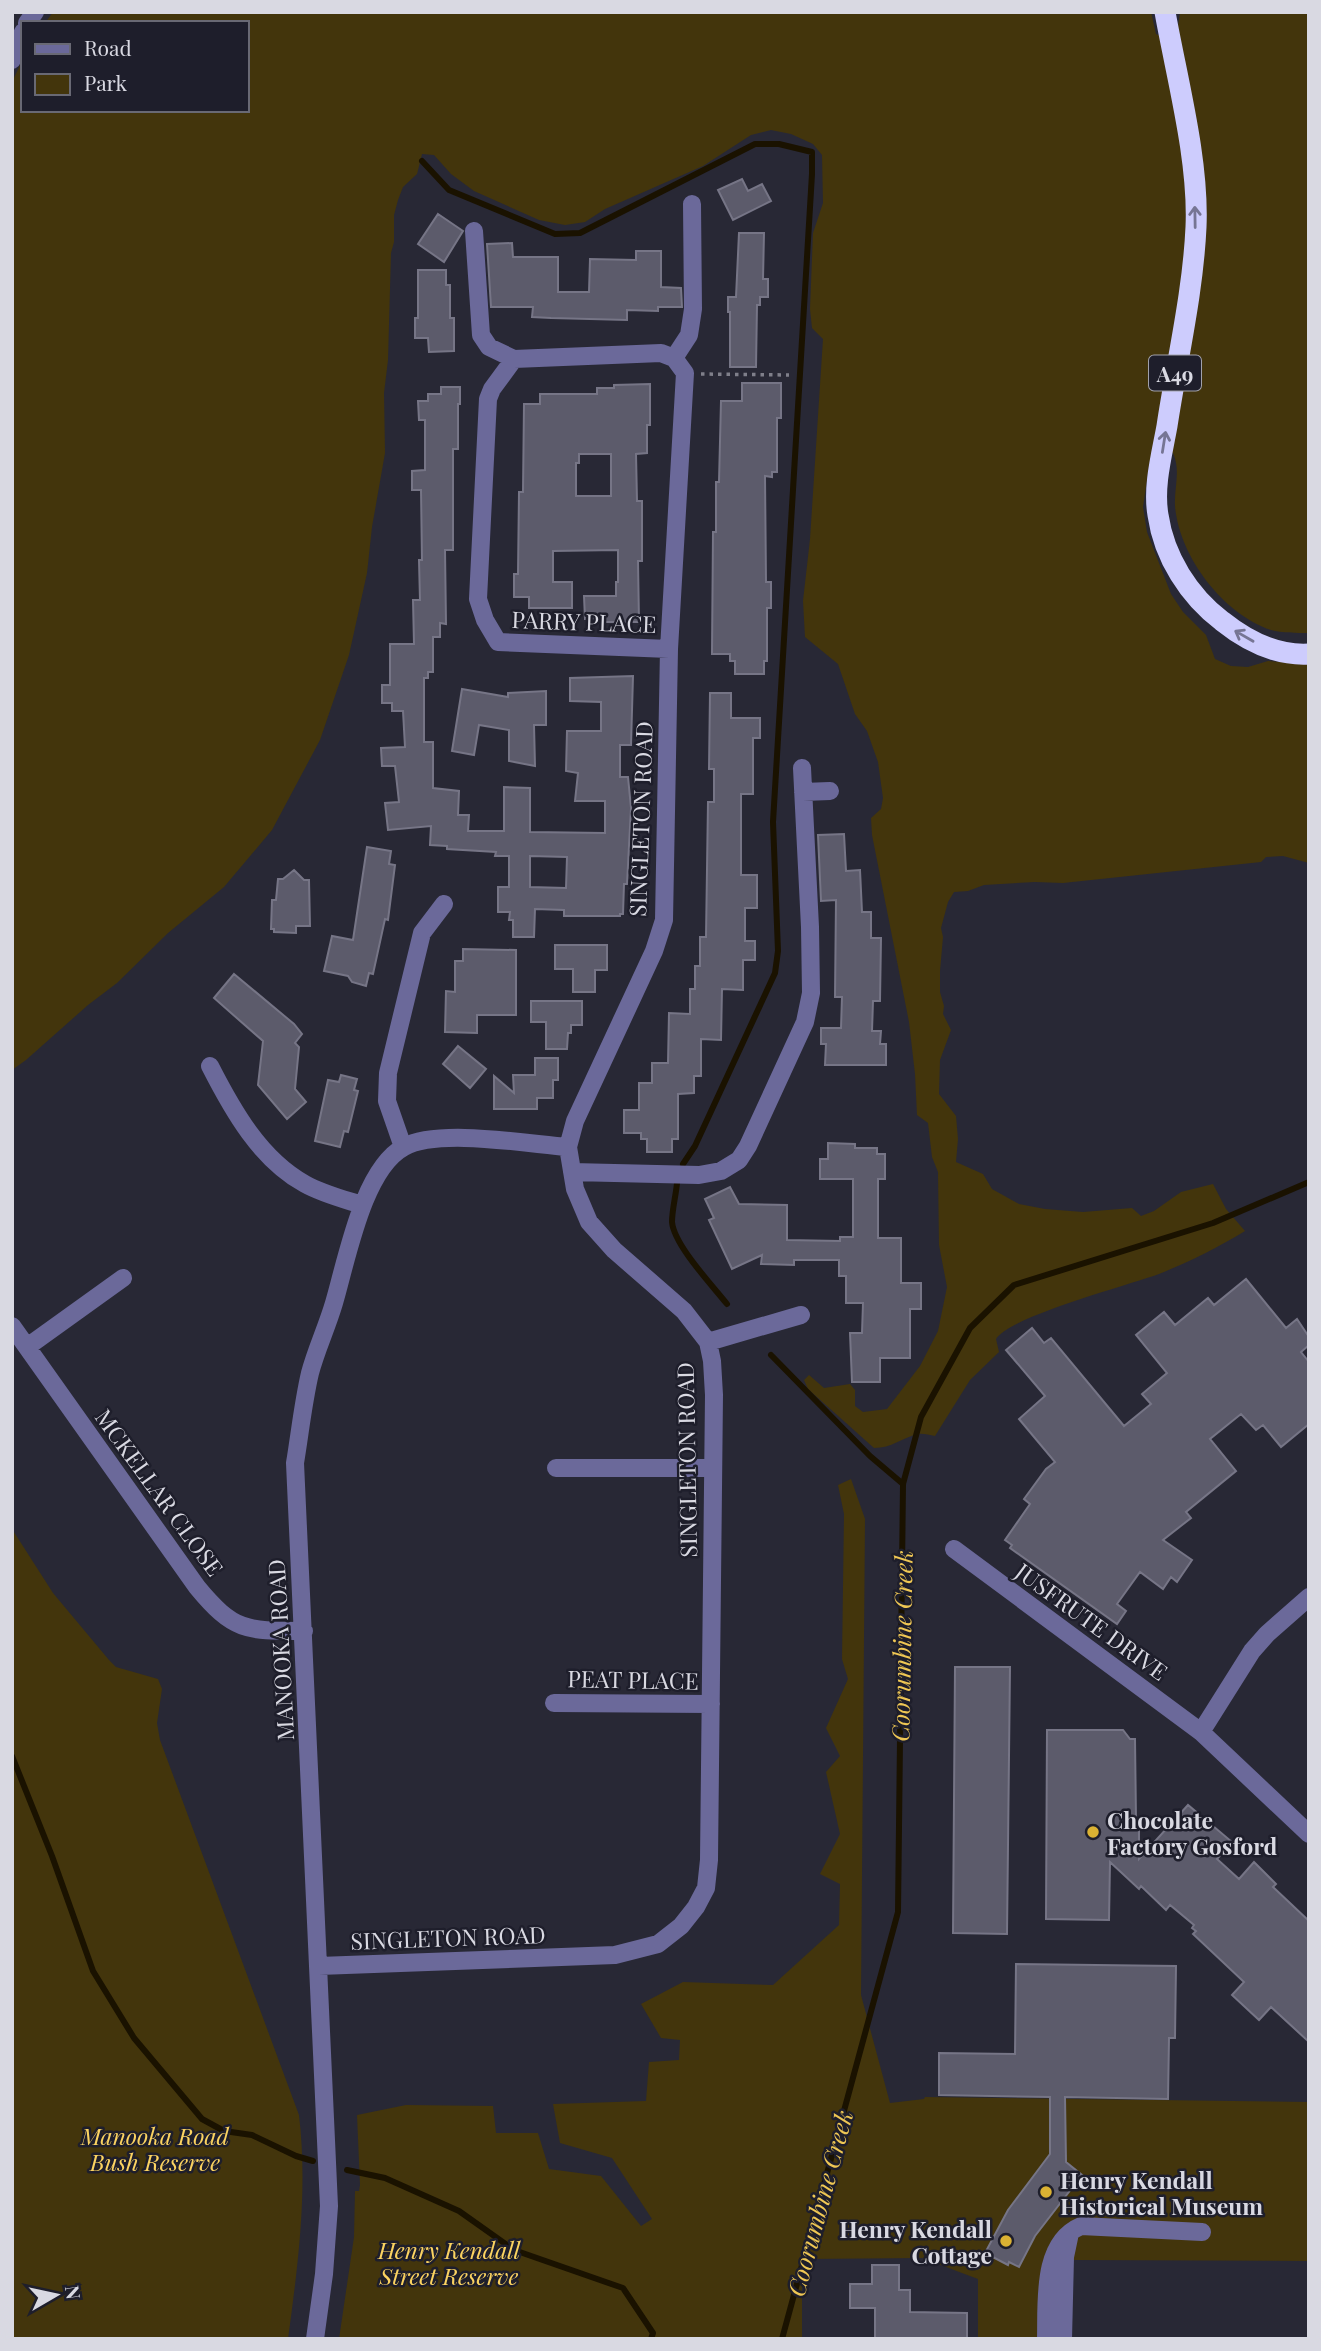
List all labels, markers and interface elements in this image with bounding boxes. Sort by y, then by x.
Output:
legend [21,21,248,112]
text: Road [84,33,132,61]
text: Park [84,68,128,96]
one-way arrow [1189,206,1202,229]
road number: A49 [1149,356,1201,390]
one-way arrow [1158,431,1171,454]
street label: PARRY PLACE [511,603,657,639]
one-way arrow [1234,629,1254,643]
street label: SINGLETON ROAD [621,721,659,917]
street label: SINGLETON ROAD [669,1362,703,1558]
street label: MCKELLAR CLOSE [89,1402,231,1582]
water label: Coorumbine Creek [883,1550,919,1742]
street label: JUSFRUTE DRIVE [1009,1555,1174,1687]
street label: MANOOKA ROAD [260,1559,300,1741]
street label: PEAT PLACE [567,1662,699,1696]
place label: Chocolate Factory Gosford [1107,1804,1278,1861]
marker: Chocolate Factory Gosford [1085,1824,1101,1840]
street label: SINGLETON ROAD [350,1918,546,1956]
water label: Coorumbine Creek [779,2107,859,2299]
park label: Manooka Road Bush Reserve [80,2120,229,2177]
place label: Henry Kendall Historical Museum [1060,2164,1263,2221]
marker: Henry Kendall Historical Museum [1038,2184,1054,2200]
place label: Henry Kendall Cottage [839,2213,992,2270]
marker: Henry Kendall Cottage [998,2233,1014,2249]
park label: Henry Kendall Street Reserve [377,2234,522,2291]
north arrow [21,2260,91,2330]
text: N [60,2283,88,2301]

